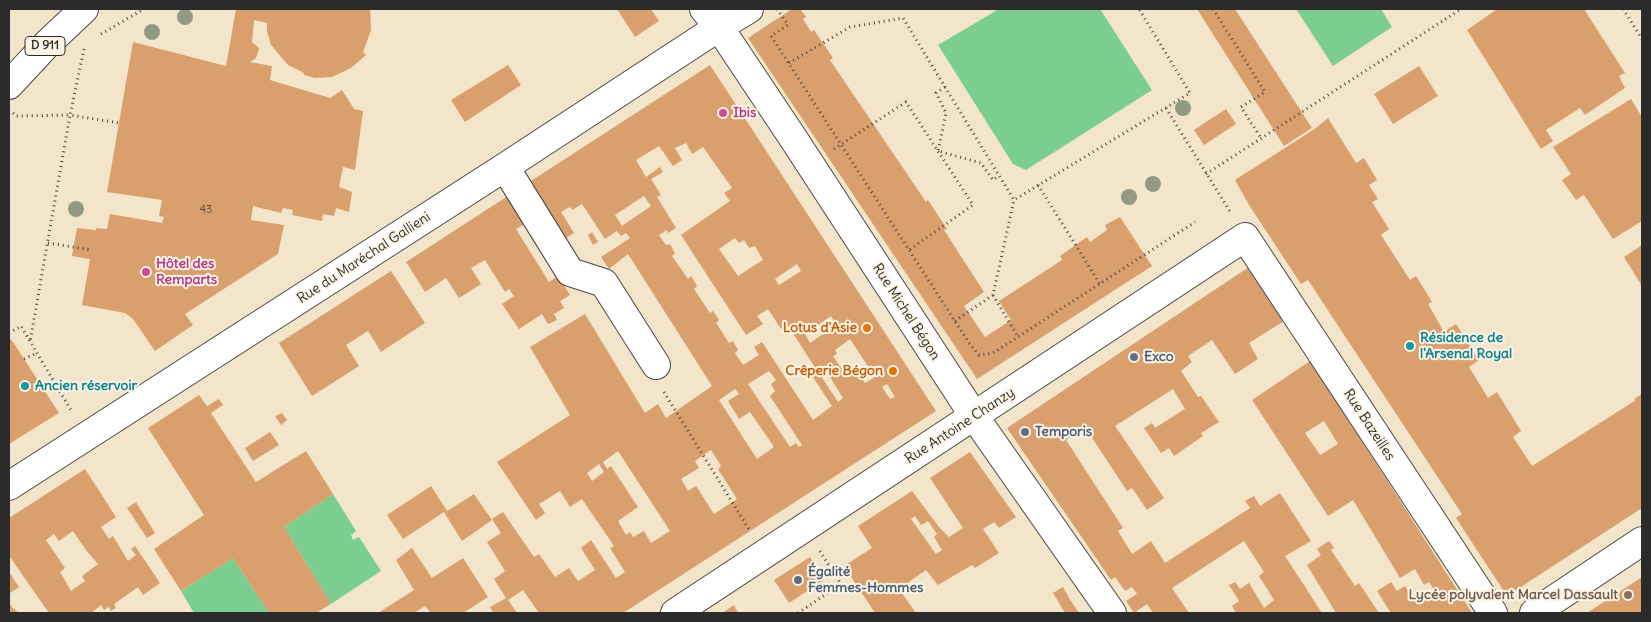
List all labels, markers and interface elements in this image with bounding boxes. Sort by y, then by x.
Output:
road number: D 911 [25,36,65,56]
place label: Ibis [733,105,756,121]
marker: Ibis [717,107,729,119]
house number: 43 [200,203,212,217]
street label: Rue du Maréchal Gallieni [294,209,434,307]
place label: Hôtel des Remparts [156,256,217,288]
street label: Rue Michel Bégon [868,260,944,364]
marker: Hôtel des Remparts [140,266,152,278]
place label: Lotus d'Asie [783,320,857,336]
marker: Lotus d'Asie [861,322,873,334]
place label: Résidence de l'Arsenal Royal [1420,330,1512,362]
marker: Résidence de l'Arsenal Royal [1404,340,1416,352]
place label: Exco [1144,349,1174,365]
marker: Exco [1128,351,1140,363]
place label: Crêperie Bégon [785,363,883,379]
marker: Crêperie Bégon [887,365,899,377]
place label: Ancien réservoir [35,378,137,394]
marker: Ancien réservoir [19,380,31,392]
street label: Rue Antoine Chanzy [902,384,1018,468]
street label: Rue Bazeilles [1340,386,1398,464]
place label: Temporis [1035,424,1092,440]
marker: Temporis [1019,426,1031,438]
place label: Égalité Femmes-Hommes [808,564,923,596]
marker: Égalité Femmes-Hommes [792,574,804,586]
place label: Lycée polyvalent Marcel Dassault [1409,587,1618,603]
marker: Lycée polyvalent Marcel Dassault [1622,589,1634,601]

